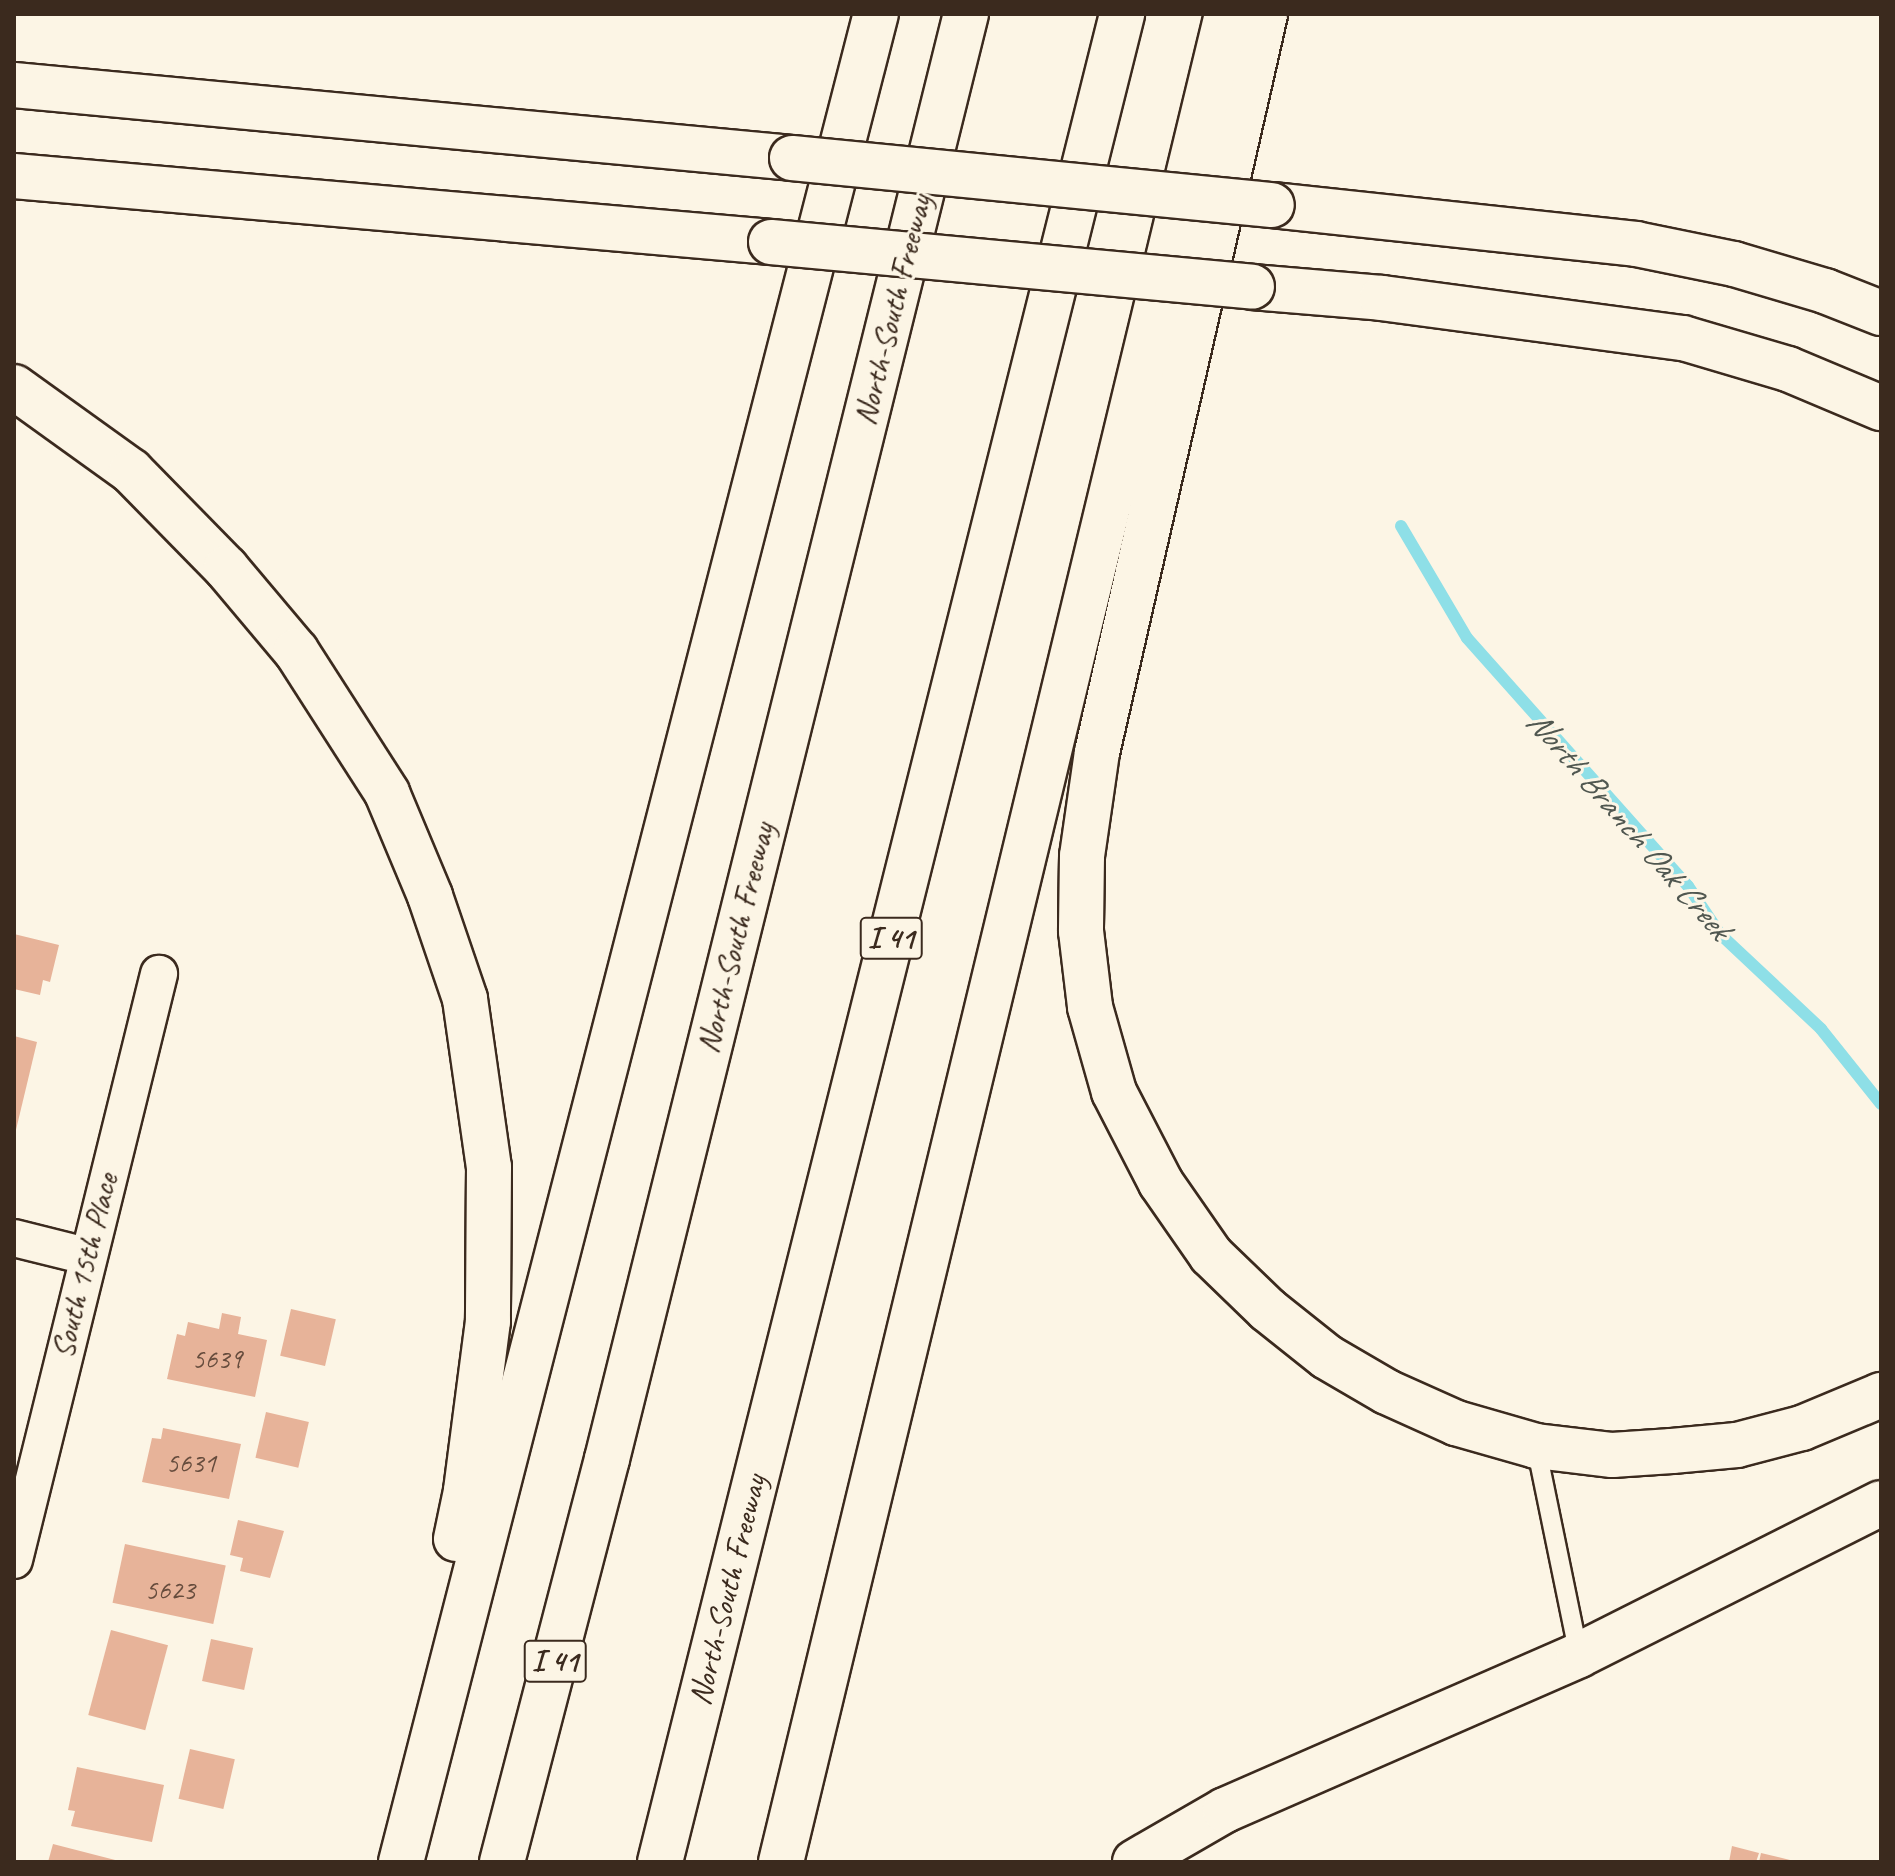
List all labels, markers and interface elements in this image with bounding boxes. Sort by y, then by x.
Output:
street label: North-South Freeway [846,191,940,429]
water label: North Branch Oak Creek [1518,701,1740,947]
street label: North-South Freeway [689,819,783,1057]
road number: I 41 [859,912,923,964]
street label: South 15th Place [43,1170,127,1362]
house number: 5639 [192,1342,242,1376]
house number: 5631 [166,1446,216,1480]
street label: North-South Freeway [681,1471,775,1709]
house number: 5623 [145,1573,195,1607]
road number: I 41 [523,1635,587,1687]

